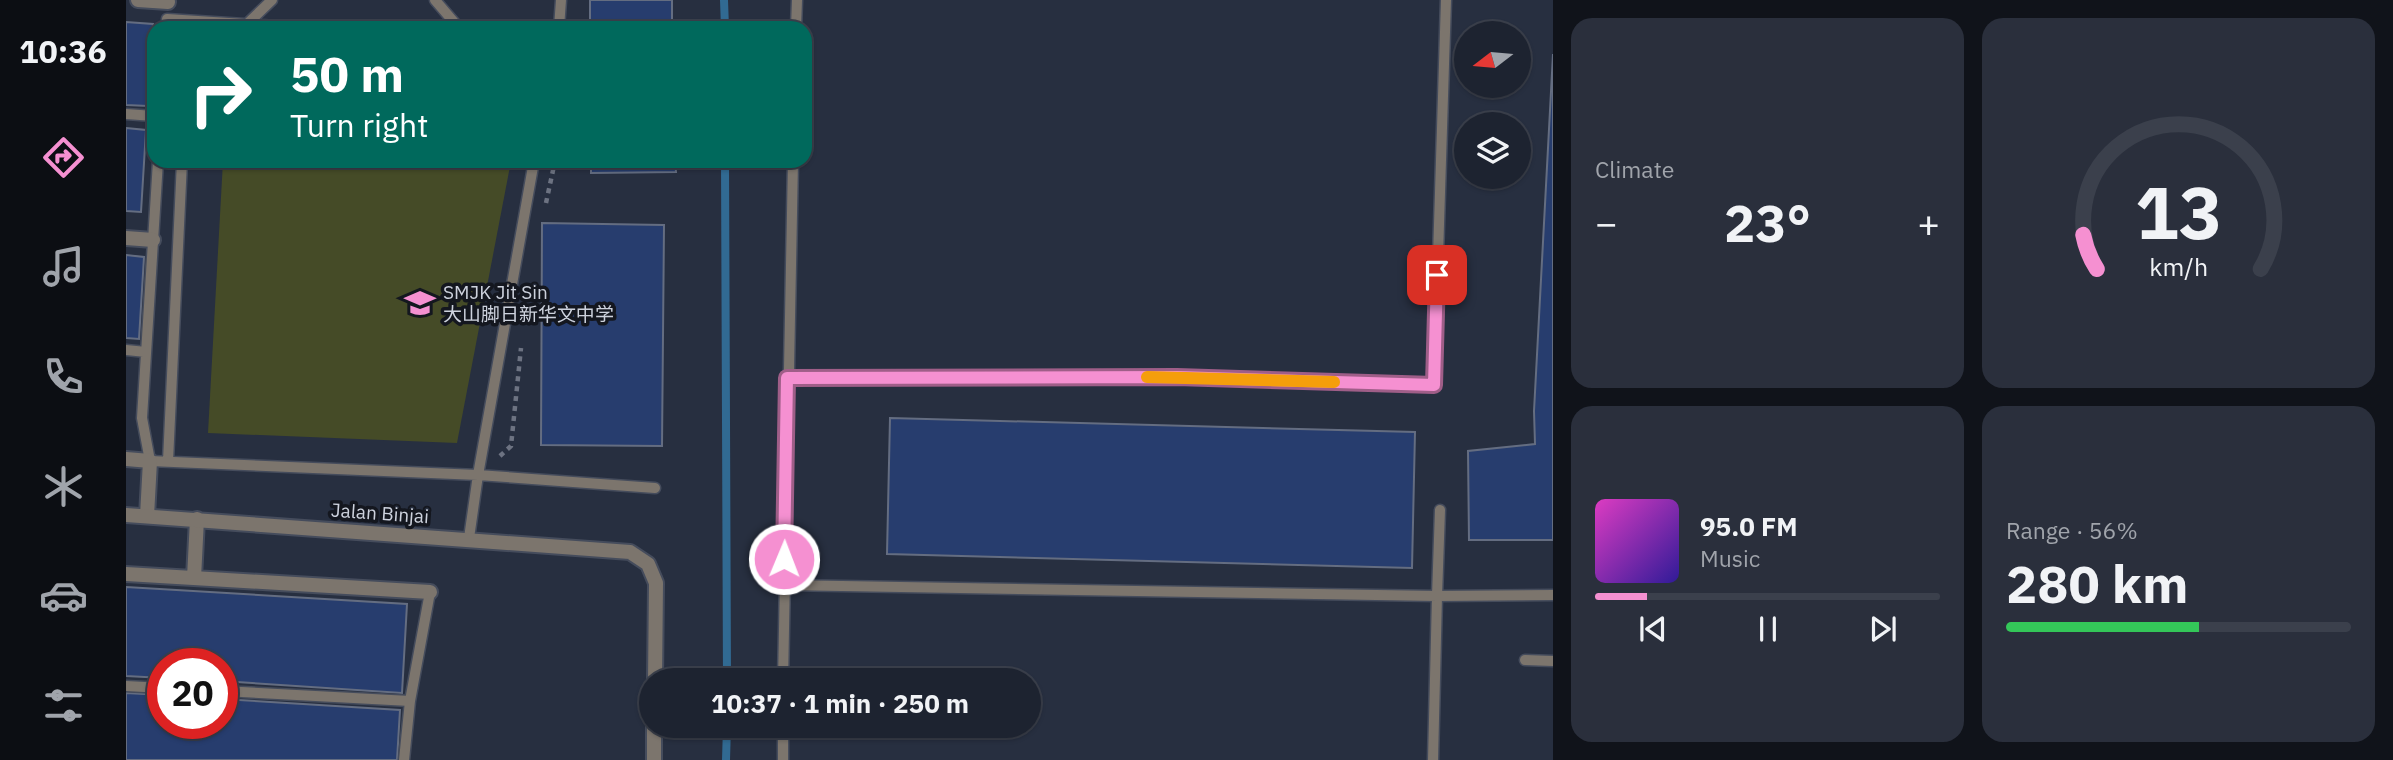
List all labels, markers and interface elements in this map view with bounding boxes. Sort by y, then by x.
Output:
north arrow [1454,21,1531,98]
map controls [1454,21,1531,189]
text: 10:36 [19,30,107,72]
text: 50 m [290,42,404,105]
icon: right [175,49,266,140]
text: Turn right [290,104,428,146]
button: layers [1454,112,1531,189]
icon: directions [39,133,88,182]
text: Climate [1595,154,1674,184]
text: 13 [2135,164,2222,259]
text: 23° [1724,189,1811,256]
text: − [1595,198,1618,247]
text: + [1917,198,1940,247]
icon: music [39,242,88,291]
pin [1407,245,1467,305]
text: km/h [2149,250,2208,283]
icon: arrive [1418,256,1456,294]
place label: SMJK Jit Sin 大山脚日新华文中学 [443,280,614,326]
school or university icon: SMJK Jit Sin 大山脚日新华文中学 [403,286,437,320]
icon: phone [39,352,88,401]
icon: climate [39,462,88,511]
street label: Jalan Binjai [330,498,430,528]
text: 95.0 FM [1700,509,1798,543]
text: Range · 56% [2006,515,2138,545]
position arrow [747,522,821,596]
text: Music [1700,543,1760,573]
text: 280 km [2006,550,2188,617]
icon: car [39,571,88,620]
icon: previous [1634,610,1672,648]
icon: pause [1749,610,1787,648]
icon: next [1864,610,1902,648]
speed limit sign: 20 [147,648,238,739]
icon: filters [39,681,88,730]
text: 10:37 · 1 min · 250 m [711,686,969,720]

